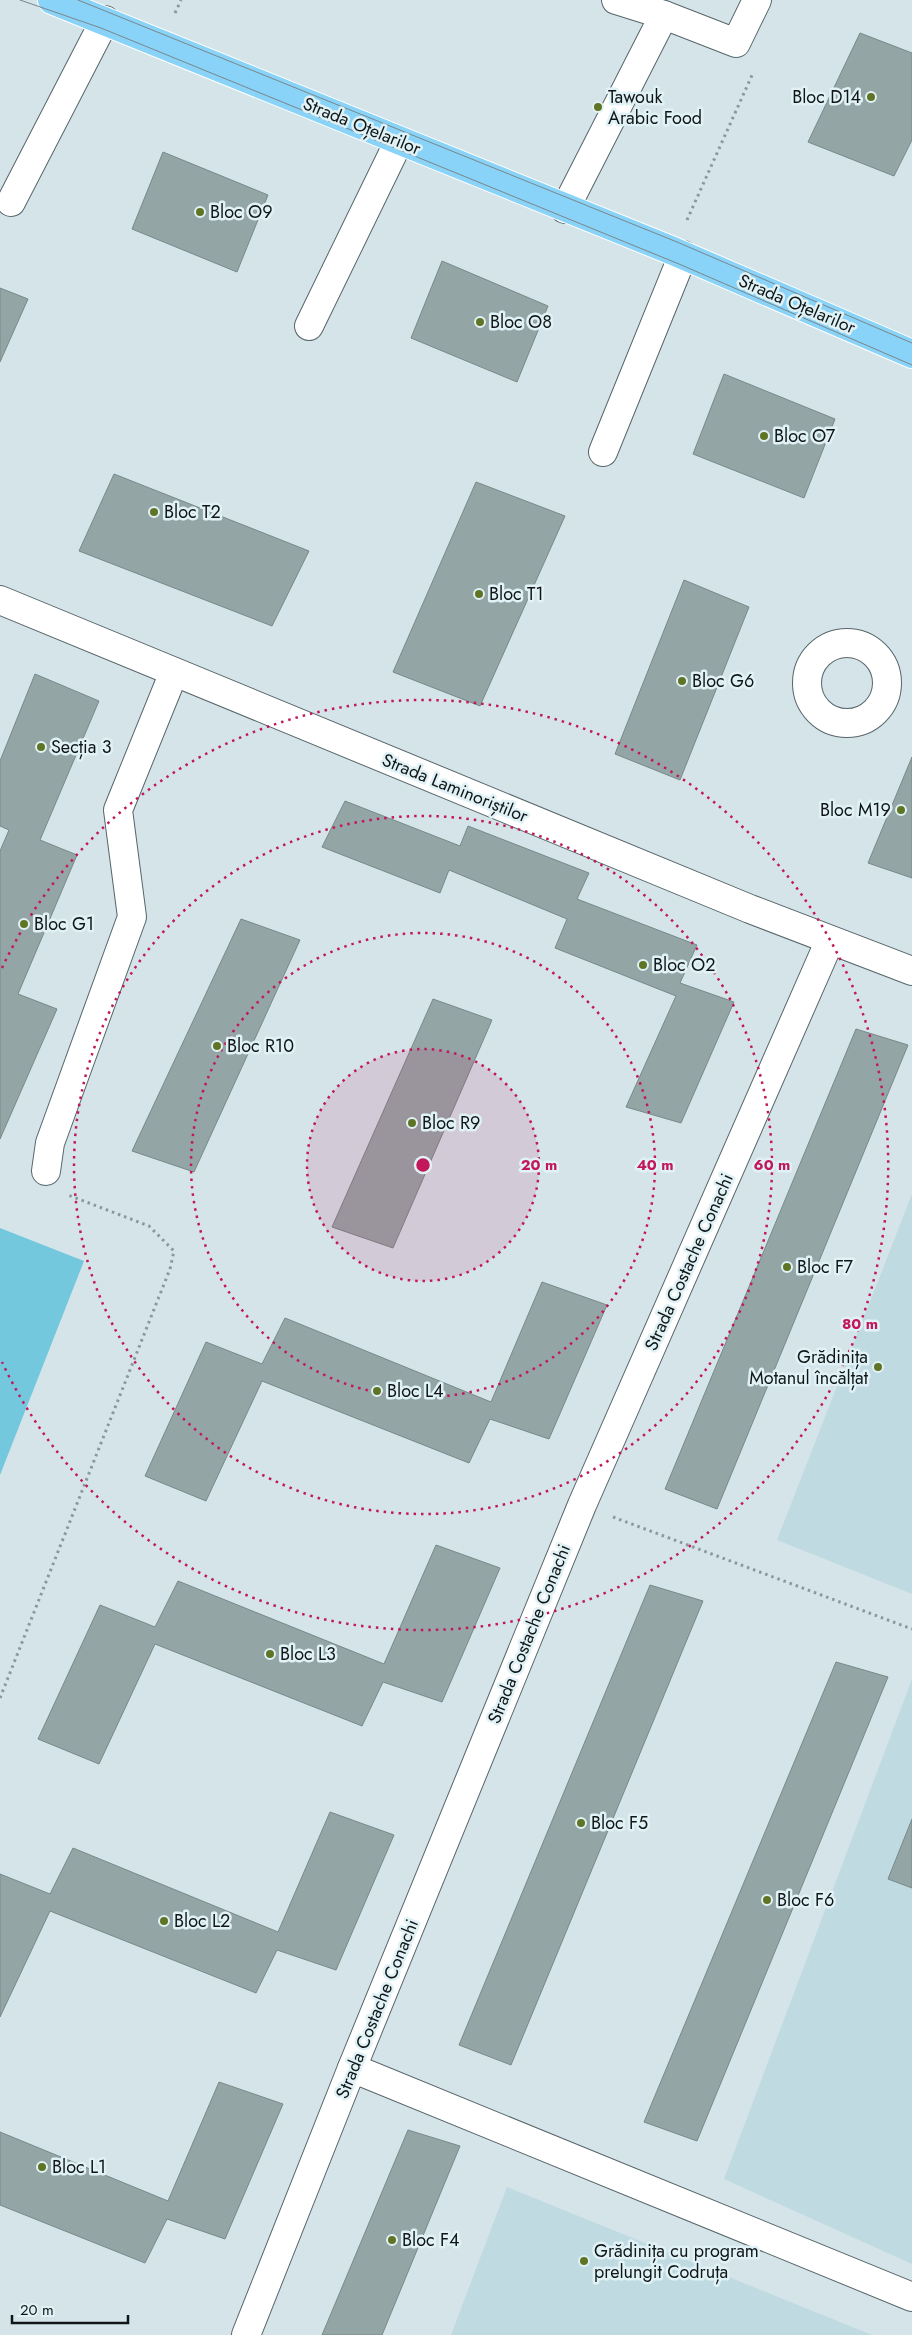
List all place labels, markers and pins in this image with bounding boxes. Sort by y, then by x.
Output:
place label: Tawouk Arabic Food [608,84,702,131]
place label: Bloc D14 [792,84,861,110]
marker: Bloc D14 [865,91,877,103]
marker: Tawouk Arabic Food [592,101,604,113]
place label: Bloc O9 [210,199,273,225]
marker: Bloc O9 [194,206,206,218]
place label: Bloc O8 [490,309,552,335]
marker: Bloc O8 [474,316,486,328]
place label: Bloc O7 [774,423,836,449]
marker: Bloc O7 [758,430,770,442]
place label: Bloc T2 [164,499,221,525]
marker: Bloc T2 [148,506,160,518]
place label: Bloc T1 [489,581,544,607]
marker: Bloc T1 [473,588,485,600]
place label: Bloc G6 [692,668,754,694]
marker: Bloc G6 [676,675,688,687]
place label: Secția 3 [51,734,112,760]
marker: Secția 3 [35,741,47,753]
place label: Bloc M19 [820,797,891,823]
marker: Bloc M19 [895,804,907,816]
place label: Bloc G1 [34,911,94,937]
marker: Bloc G1 [18,918,30,930]
place label: Bloc O2 [653,952,715,978]
marker: Bloc O2 [637,959,649,971]
place label: Bloc R10 [227,1033,294,1059]
marker: Bloc R10 [211,1040,223,1052]
place label: Bloc R9 [422,1110,480,1136]
marker: Bloc R9 [406,1117,418,1129]
centre of rings [414,1156,432,1174]
place label: Bloc F7 [797,1254,853,1280]
marker: Bloc F7 [781,1261,793,1273]
place label: Grădinița Motanul încălțat [749,1344,869,1391]
marker: Grădinița Motanul încălțat [872,1361,884,1373]
place label: Bloc L4 [387,1378,444,1404]
marker: Bloc L4 [371,1385,383,1397]
place label: Bloc L3 [280,1641,336,1667]
marker: Bloc L3 [264,1648,276,1660]
place label: Bloc F5 [591,1810,648,1836]
marker: Bloc F5 [575,1817,587,1829]
place label: Bloc F6 [777,1887,834,1913]
marker: Bloc F6 [761,1894,773,1906]
place label: Bloc L2 [174,1908,230,1934]
marker: Bloc L2 [158,1915,170,1927]
place label: Bloc L1 [52,2154,106,2180]
marker: Bloc L1 [36,2161,48,2173]
place label: Bloc F4 [402,2227,460,2253]
marker: Bloc F4 [386,2234,398,2246]
place label: Grădinița cu program prelungit Codruța [594,2238,759,2285]
marker: Grădinița cu program prelungit Codruța [578,2255,590,2267]

